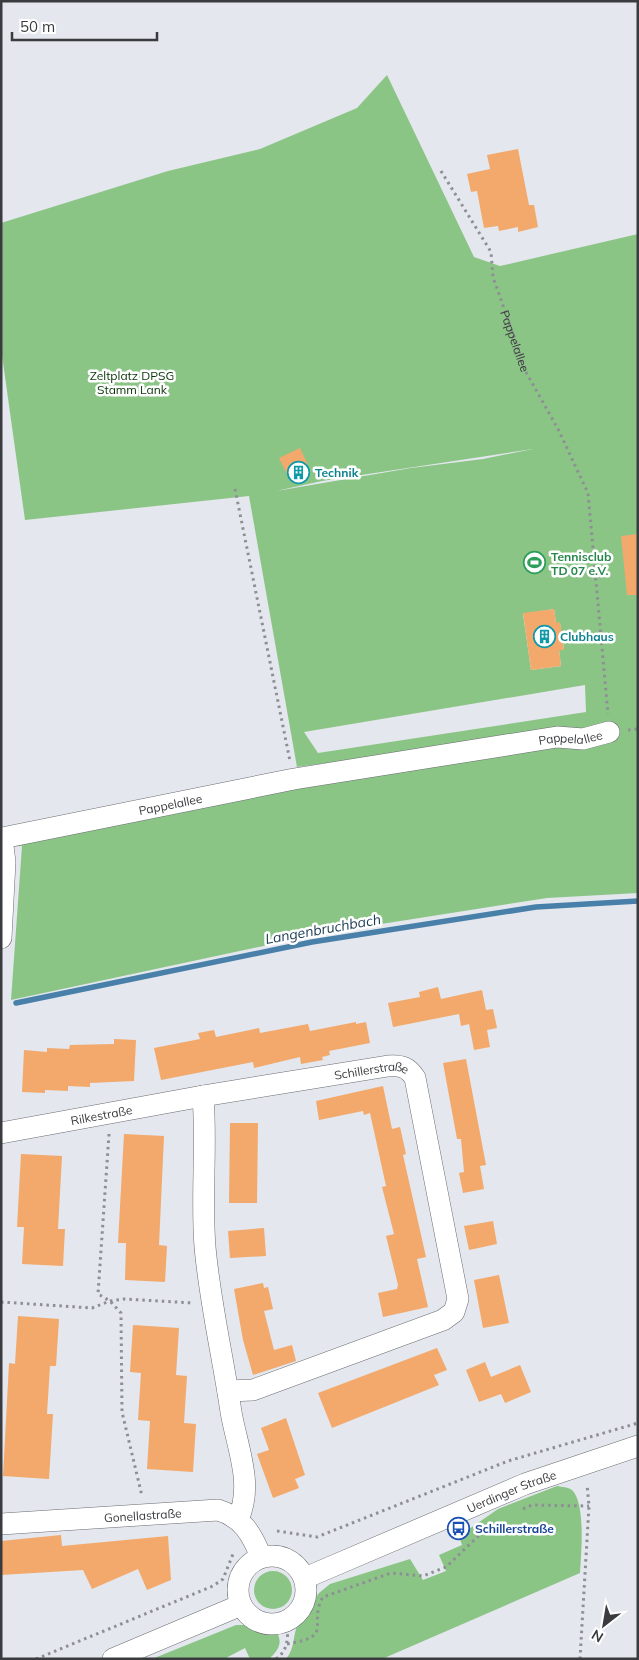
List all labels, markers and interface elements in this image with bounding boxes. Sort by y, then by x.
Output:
scale bar [12,10,158,42]
text: 50 m [20,17,55,36]
street label: Pappelallee [498,308,533,374]
park label: Zeltplatz DPSG Stamm Lank [90,368,174,397]
building icon: Technik [287,460,311,484]
place label: Technik [315,465,359,480]
place label: Tennisclub TD 07 e.V. [551,549,611,578]
sports icon: Tennisclub TD 07 e.V. [523,551,547,575]
building icon: Clubhaus [532,624,556,648]
place label: Clubhaus [560,629,614,644]
street label: Pappelallee [537,727,604,747]
street label: Pappelallee [137,790,203,818]
water label: Langenbruchbach [264,910,382,948]
street label: Schillerstraße [333,1058,412,1082]
street label: Rilkestraße [69,1102,133,1128]
street label: Uerdinger Straße [464,1467,558,1516]
street label: Gonellastraße [103,1505,182,1525]
bus stop icon: Schillerstraße [447,1516,471,1540]
place label: Schillerstraße [475,1521,554,1536]
north arrow [579,1600,629,1650]
text: N [588,1626,606,1647]

